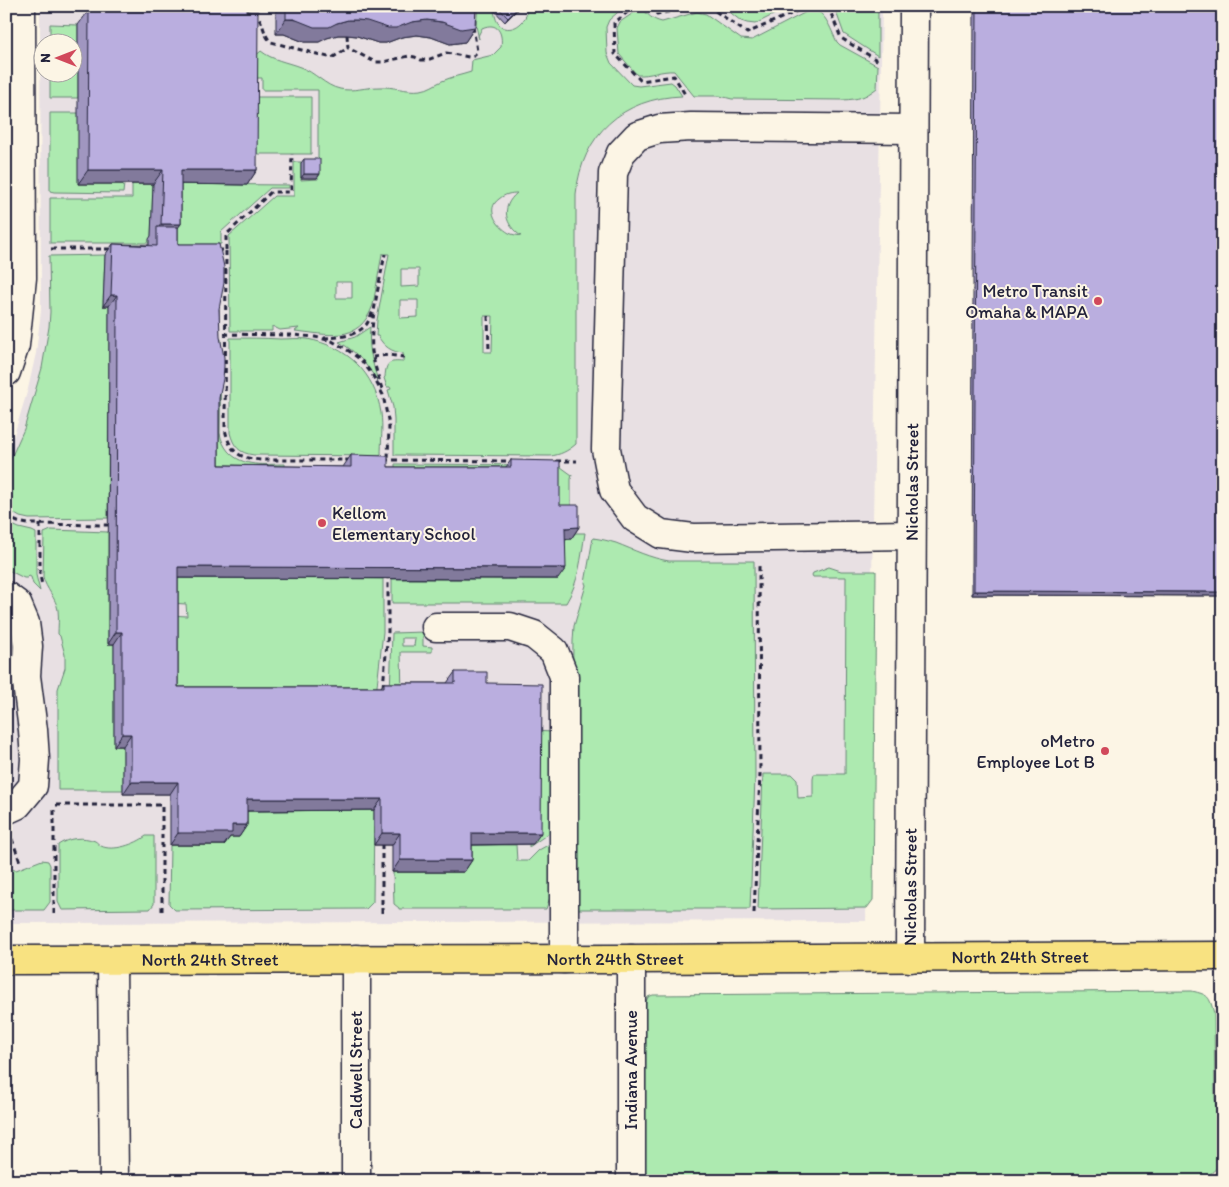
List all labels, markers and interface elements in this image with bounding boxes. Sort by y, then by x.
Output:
north arrow [32,32,82,82]
text: N [37,53,54,63]
place label: Metro Transit Omaha & MAPA [965,280,1088,323]
marker: Metro Transit Omaha & MAPA [1092,295,1104,307]
street label: Nicholas Street [901,423,923,541]
place label: Kellom Elementary School [332,502,476,545]
marker: Kellom Elementary School [316,517,328,529]
place label: oMetro Employee Lot B [977,730,1095,773]
marker: oMetro Employee Lot B [1099,745,1111,757]
street label: Nicholas Street [899,828,922,946]
street label: North 24th Street [951,946,1089,968]
street label: North 24th Street [546,948,684,970]
street label: North 24th Street [141,949,279,971]
street label: Caldwell Street [345,1010,367,1129]
street label: Indiana Avenue [620,1010,642,1130]

